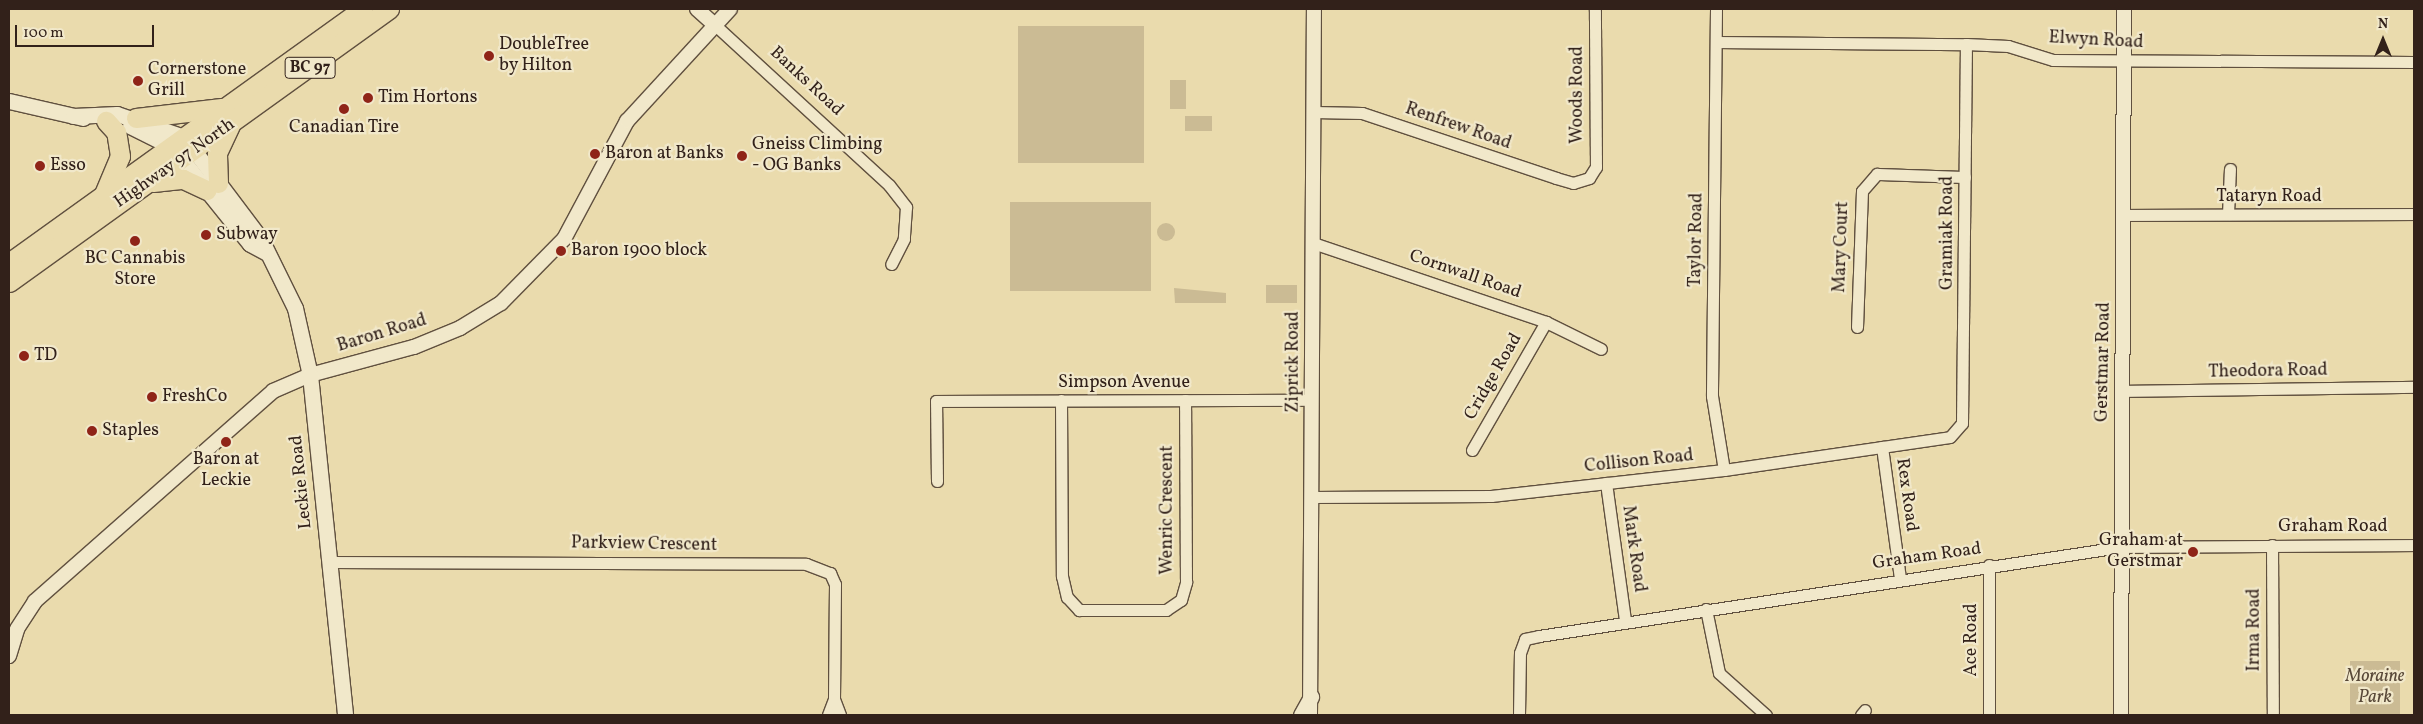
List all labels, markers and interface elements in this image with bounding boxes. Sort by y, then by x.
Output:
scale bar [18,15,156,47]
north arrow [2358,15,2408,65]
text: N [2378,15,2388,34]
text: 100 m [23,23,63,44]
street label: Elwyn Road [2048,28,2144,54]
place label: DoubleTree by Hilton [499,35,589,78]
street label: Banks Road [765,42,847,122]
street label: Woods Road [1567,46,1589,144]
marker: DoubleTree by Hilton [483,50,495,62]
road number: BC 97 [284,54,336,82]
place label: Cornerstone Grill [148,60,246,102]
marker: Cornerstone Grill [132,75,144,87]
place label: Tim Hortons [378,87,477,109]
marker: Tim Hortons [362,92,374,104]
street label: Renfrew Road [1402,99,1514,155]
marker: Canadian Tire [338,103,350,115]
street label: Highway 97 North [110,114,240,214]
place label: Canadian Tire [289,117,399,139]
place label: Gneiss Climbing - OG Banks [752,135,883,178]
place label: Baron at Banks [605,143,724,165]
marker: Baron at Banks [589,148,601,160]
marker: Gneiss Climbing - OG Banks [736,150,748,162]
place label: Esso [50,155,86,177]
marker: Esso [34,160,46,172]
street label: Gramiak Road [1937,176,1959,290]
street label: Tataryn Road [2216,186,2322,208]
street label: Taylor Road [1685,193,1709,287]
street label: Mary Court [1830,201,1854,293]
place label: Subway [216,224,278,246]
marker: Subway [200,229,212,241]
marker: BC Cannabis Store [129,235,141,247]
place label: Baron 1900 block [571,240,707,262]
marker: Baron 1900 block [555,245,567,257]
street label: Cornwall Road [1406,246,1524,304]
place label: BC Cannabis Store [85,249,185,292]
street label: Gerstmar Road [2092,302,2116,422]
street label: Baron Road [335,310,429,358]
street label: Ziprick Road [1283,311,1305,413]
street label: Cridge Road [1460,330,1528,424]
place label: TD [34,345,57,367]
marker: TD [18,350,30,362]
street label: Theodora Road [2208,360,2328,384]
street label: Simpson Avenue [1058,372,1190,394]
place label: FreshCo [162,386,227,408]
marker: FreshCo [146,391,158,403]
place label: Staples [102,420,159,442]
marker: Staples [86,425,98,437]
street label: Leckie Road [286,434,318,530]
marker: Baron at Leckie [220,436,232,448]
street label: Wenric Crescent [1157,445,1179,575]
street label: Collison Road [1583,446,1695,478]
place label: Baron at Leckie [193,450,259,492]
street label: Rex Road [1890,457,1922,533]
street label: Mark Road [1616,504,1650,594]
street label: Graham Road [2278,516,2388,538]
place label: Graham at Gerstmar [2099,531,2183,574]
street label: Parkview Crescent [570,533,718,557]
street label: Graham Road [1871,539,1983,575]
marker: Graham at Gerstmar [2187,546,2199,558]
street label: Irma Road [2244,588,2266,672]
street label: Ace Road [1961,603,1983,677]
park label: Moraine Park [2346,667,2404,710]

